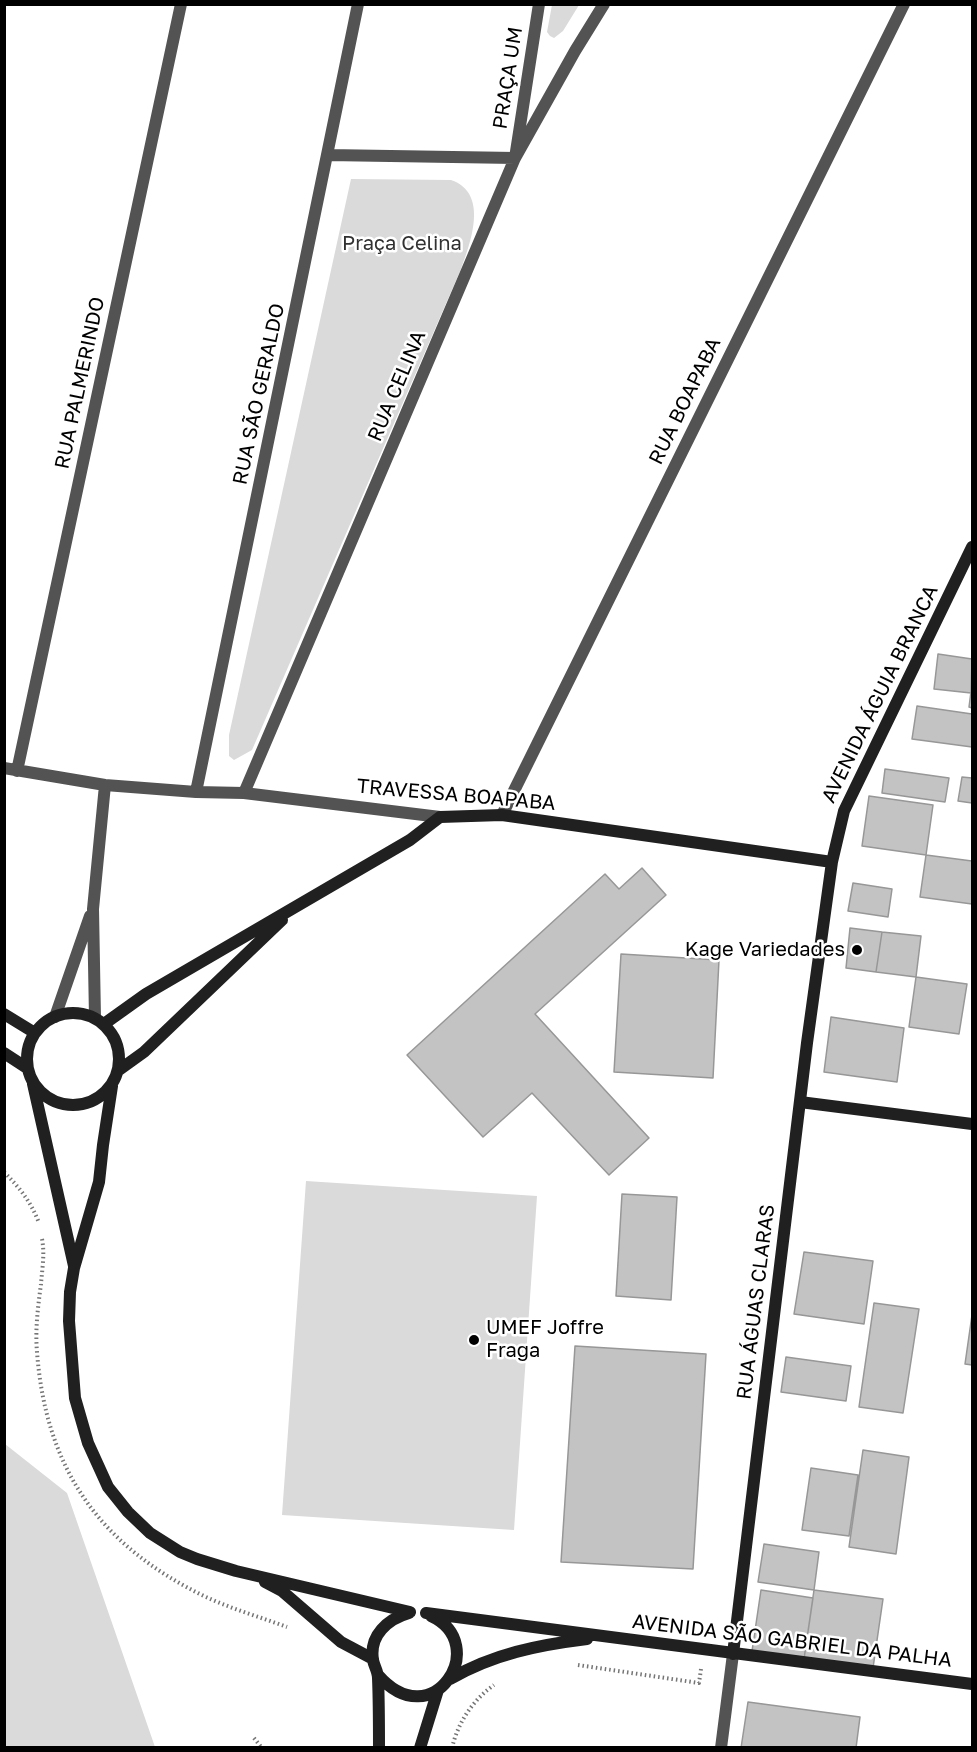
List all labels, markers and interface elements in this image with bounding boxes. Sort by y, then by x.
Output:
street label: PRAÇA UM [488,25,528,131]
park label: Praça Celina [342,232,462,256]
street label: RUA PALMERINDO [50,295,110,471]
street label: RUA SÃO GERALDO [228,301,290,487]
street label: RUA CELINA [363,327,431,445]
street label: RUA BOAPABA [644,334,726,468]
street label: AVENIDA ÁGUIA BRANCA [817,581,943,807]
street label: TRAVESSA BOAPABA [356,774,556,816]
place label: Kage Variedades [685,938,845,962]
marker: Kage Variedades [850,943,864,957]
street label: RUA ÁGUAS CLARAS [732,1203,780,1401]
place label: UMEF Joffre Fraga [486,1316,604,1363]
marker: UMEF Joffre Fraga [467,1333,481,1347]
street label: AVENIDA SÃO GABRIEL DA PALHA [631,1609,953,1673]

